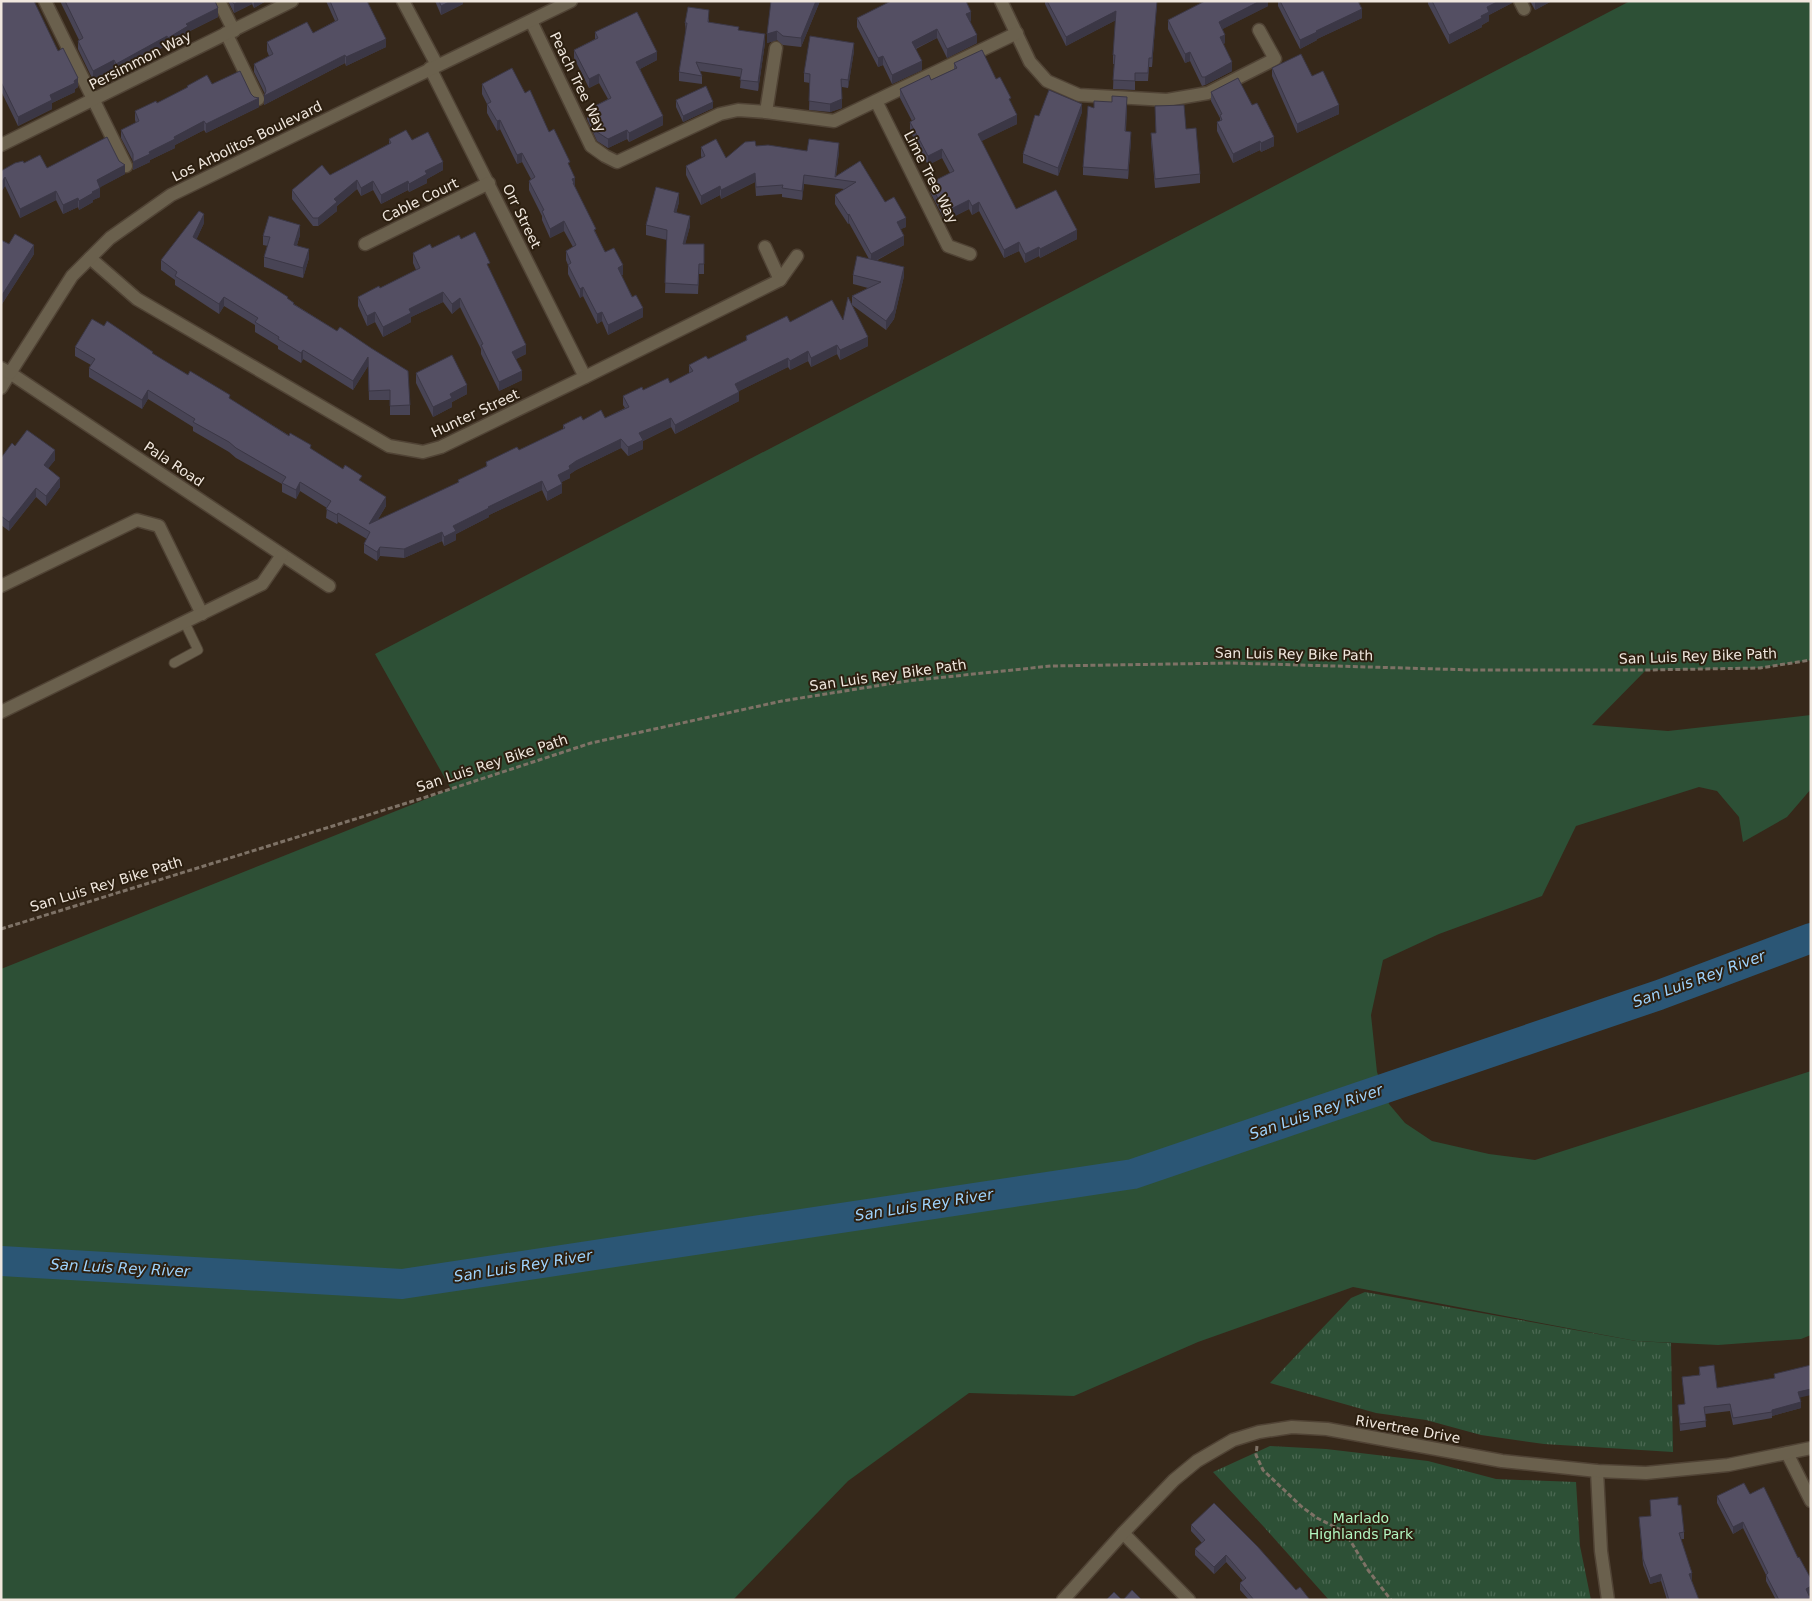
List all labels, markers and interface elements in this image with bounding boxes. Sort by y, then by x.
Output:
street label: Persimmon Way [86,27,194,93]
street label: Peach Tree Way [547,29,609,135]
street label: Los Arbolitos Boulevard [169,98,325,184]
street label: Lime Tree Way [901,128,961,226]
street label: Cable Court [379,174,461,225]
street label: Orr Street [500,181,545,251]
street label: Hunter Street [429,385,522,440]
street label: Pala Road [141,438,207,490]
street label: San Luis Rey Bike Path [1215,645,1373,663]
street label: San Luis Rey Bike Path [1619,645,1777,667]
street label: San Luis Rey Bike Path [809,656,967,694]
street label: San Luis Rey Bike Path [414,731,570,795]
street label: San Luis Rey Bike Path [28,853,184,915]
water label: San Luis Rey River [1630,946,1769,1011]
water label: San Luis Rey River [1247,1080,1386,1143]
water label: San Luis Rey River [854,1185,995,1225]
water label: San Luis Rey River [453,1246,594,1286]
water label: San Luis Rey River [50,1255,191,1281]
street label: Rivertree Drive [1354,1412,1462,1446]
park label: Marlado Highlands Park [1309,1510,1414,1542]

